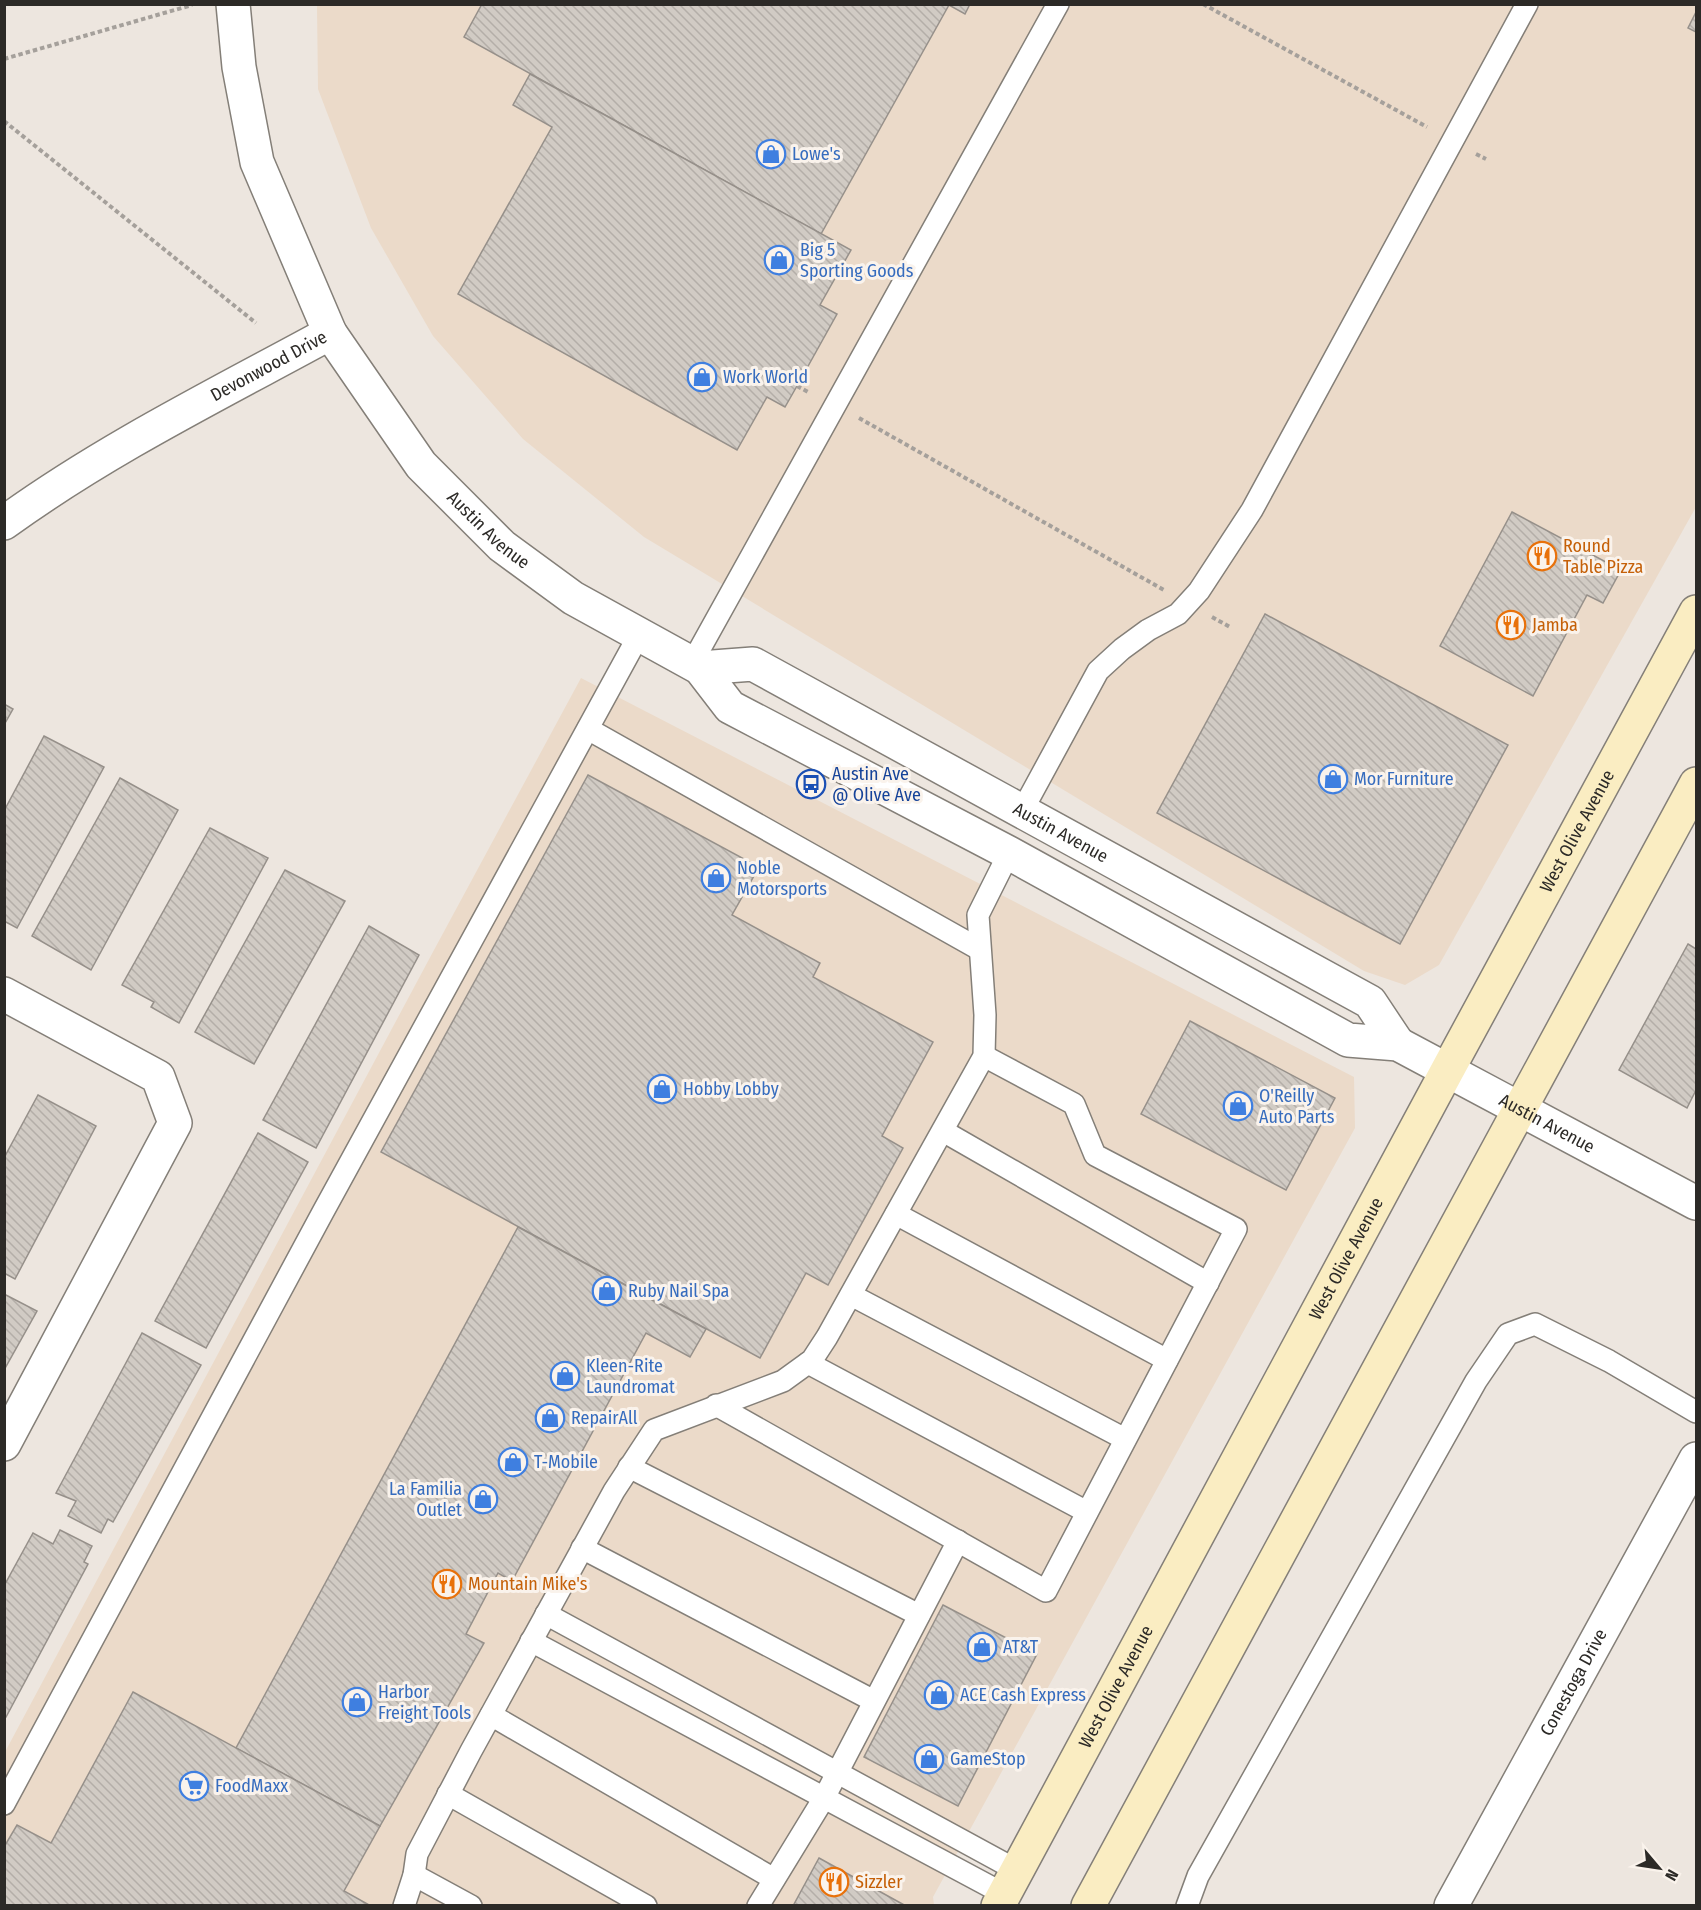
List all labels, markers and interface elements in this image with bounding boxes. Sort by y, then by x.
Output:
shop icon: Lowe's [755,138,787,170]
place label: Lowe's [792,143,841,165]
place label: Big 5 Sporting Goods [800,239,914,282]
shop icon: Big 5 Sporting Goods [763,244,795,276]
street label: Devonwood Drive [207,326,331,406]
shop icon: Work World [686,361,718,393]
place label: Work World [723,366,808,388]
street label: Austin Avenue [442,486,534,574]
place label: Round Table Pizza [1563,535,1644,578]
restaurant icon: Round Table Pizza [1526,540,1558,572]
restaurant icon: Jamba [1495,609,1527,641]
place label: Jamba [1532,614,1578,636]
place label: Austin Ave @ Olive Ave [832,763,921,806]
shop icon: Mor Furniture [1317,763,1349,795]
street label: West Olive Avenue [1535,766,1619,896]
bus stop icon: Austin Ave @ Olive Ave [795,768,827,800]
place label: Mor Furniture [1354,768,1454,790]
street label: Austin Avenue [1009,798,1112,867]
place label: Noble Motorsports [737,857,827,900]
shop icon: Noble Motorsports [700,862,732,894]
shop icon: Hobby Lobby [646,1073,678,1105]
place label: Hobby Lobby [683,1078,779,1100]
place label: O'Reilly Auto Parts [1259,1085,1335,1128]
street label: Austin Avenue [1495,1089,1598,1158]
shop icon: O'Reilly Auto Parts [1222,1090,1254,1122]
street label: West Olive Avenue [1304,1194,1388,1324]
shop icon: Ruby Nail Spa [591,1275,623,1307]
place label: Ruby Nail Spa [628,1280,730,1302]
place label: Kleen-Rite Laundromat [586,1355,675,1398]
shop icon: Kleen-Rite Laundromat [549,1360,581,1392]
shop icon: RepairAll [534,1402,566,1434]
place label: RepairAll [571,1407,638,1429]
shop icon: T-Mobile [497,1446,529,1478]
place label: T-Mobile [534,1451,598,1473]
place label: La Familia Outlet [389,1478,462,1521]
shop icon: La Familia Outlet [467,1483,499,1515]
restaurant icon: Mountain Mike's [431,1568,463,1600]
place label: Mountain Mike's [468,1573,588,1595]
street label: West Olive Avenue [1074,1622,1158,1752]
street label: Conestoga Drive [1535,1625,1612,1740]
shop icon: AT&T [966,1631,998,1663]
place label: AT&T [1003,1636,1039,1658]
shop icon: ACE Cash Express [923,1679,955,1711]
place label: Harbor Freight Tools [378,1681,472,1724]
place label: ACE Cash Express [960,1684,1086,1706]
shop icon: Harbor Freight Tools [341,1686,373,1718]
shop icon: GameStop [913,1743,945,1775]
place label: GameStop [950,1748,1025,1770]
supermarket icon: FoodMaxx [178,1770,210,1802]
place label: FoodMaxx [215,1775,288,1797]
north arrow [1629,1838,1689,1898]
restaurant icon: Sizzler [818,1866,850,1898]
text: N [1661,1866,1682,1884]
place label: Sizzler [855,1871,903,1893]

